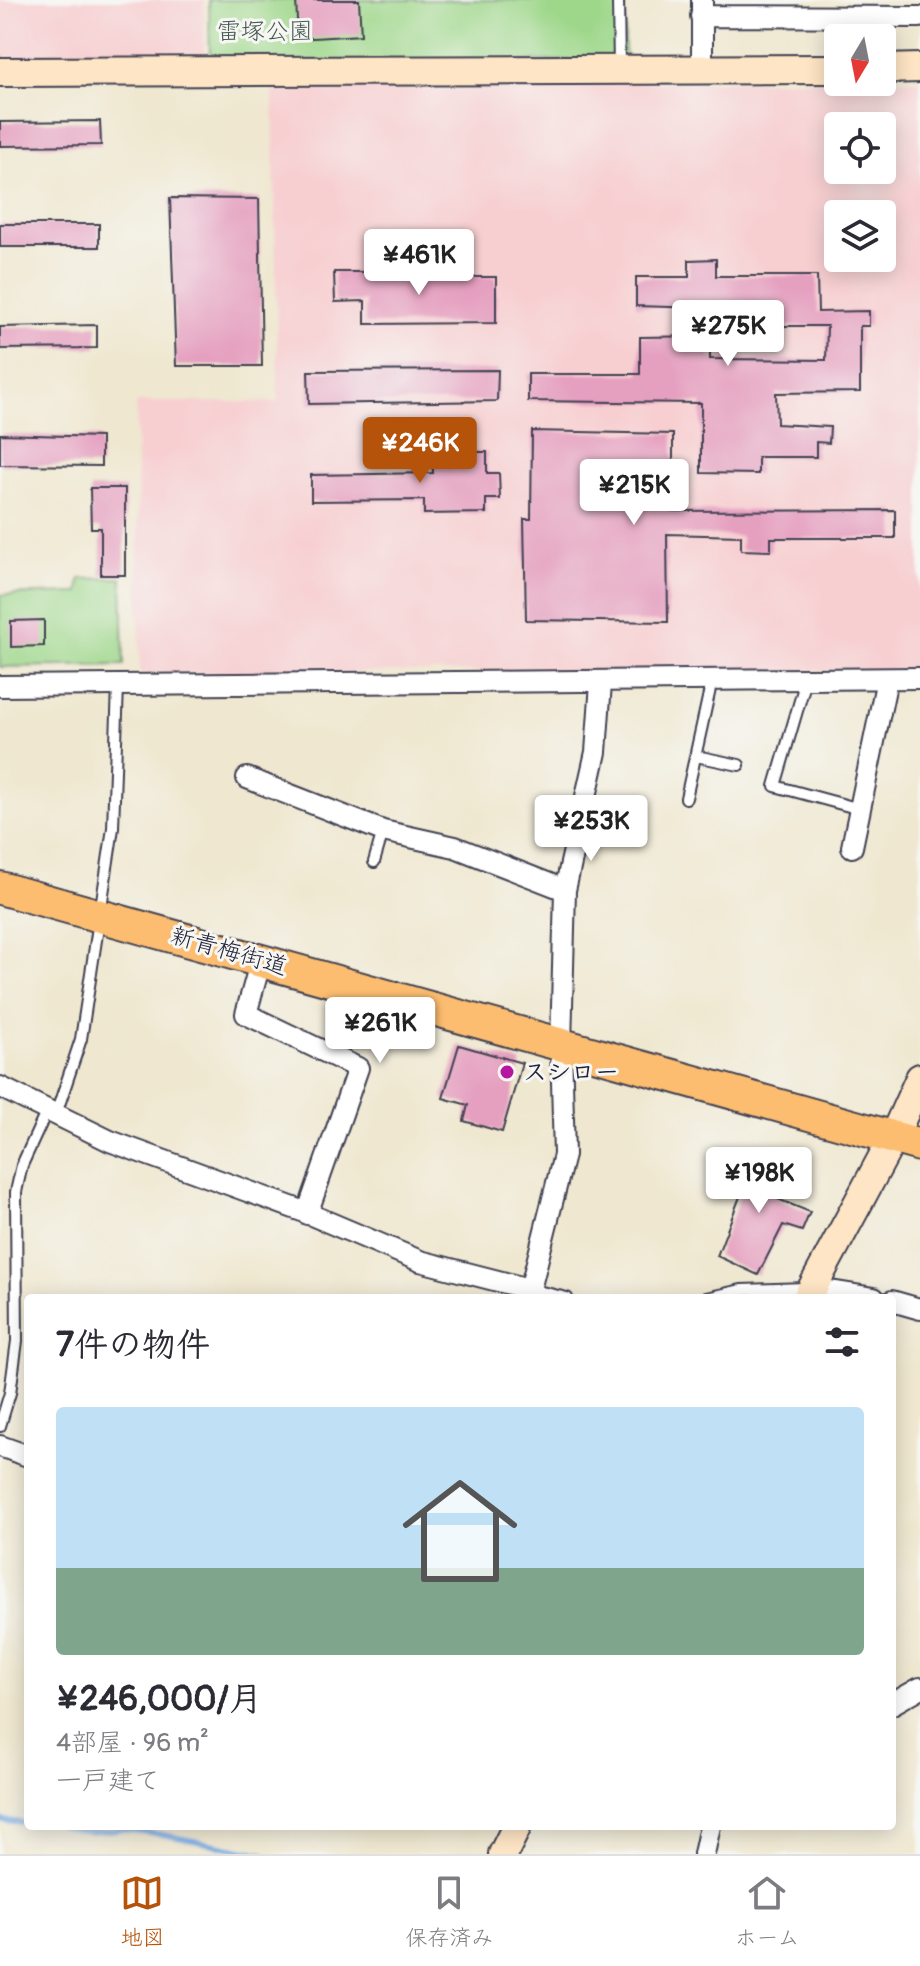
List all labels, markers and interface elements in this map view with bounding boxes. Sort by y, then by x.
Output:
park label: 雷塚公園 [217,17,313,46]
north arrow [824,24,896,96]
map controls [824,24,896,272]
button: locate [824,112,896,184]
button: layers [824,200,896,272]
pin: ¥461K [363,229,475,297]
text: ¥461K [382,239,456,271]
pin: ¥275K [672,300,784,368]
text: ¥275K [690,310,766,342]
pin: ¥246K [364,417,476,485]
text: ¥246K [381,427,459,459]
pin: ¥215K [578,459,690,527]
text: ¥215K [598,469,670,501]
pin: ¥253K [535,795,647,863]
text: ¥253K [553,805,629,837]
street label: 新青梅街道 [167,921,291,981]
pin: ¥261K [324,997,436,1065]
text: ¥261K [343,1007,417,1039]
place label: スシロー [523,1058,619,1087]
marker: スシロー [498,1063,516,1081]
pin: ¥198K [703,1147,815,1215]
text: ¥198K [724,1157,794,1189]
icon: filters [820,1320,864,1364]
text: 7件の物件 [56,1324,210,1367]
icon: home [388,1459,532,1603]
text: ¥246,000/月 [56,1678,263,1721]
text: 4部屋 · 96 m² [56,1727,209,1759]
text: 一戸建て [56,1765,160,1797]
tab: 地図 [120,1871,164,1952]
tab: 保存済み [405,1871,493,1952]
tab: ホーム [734,1871,800,1952]

